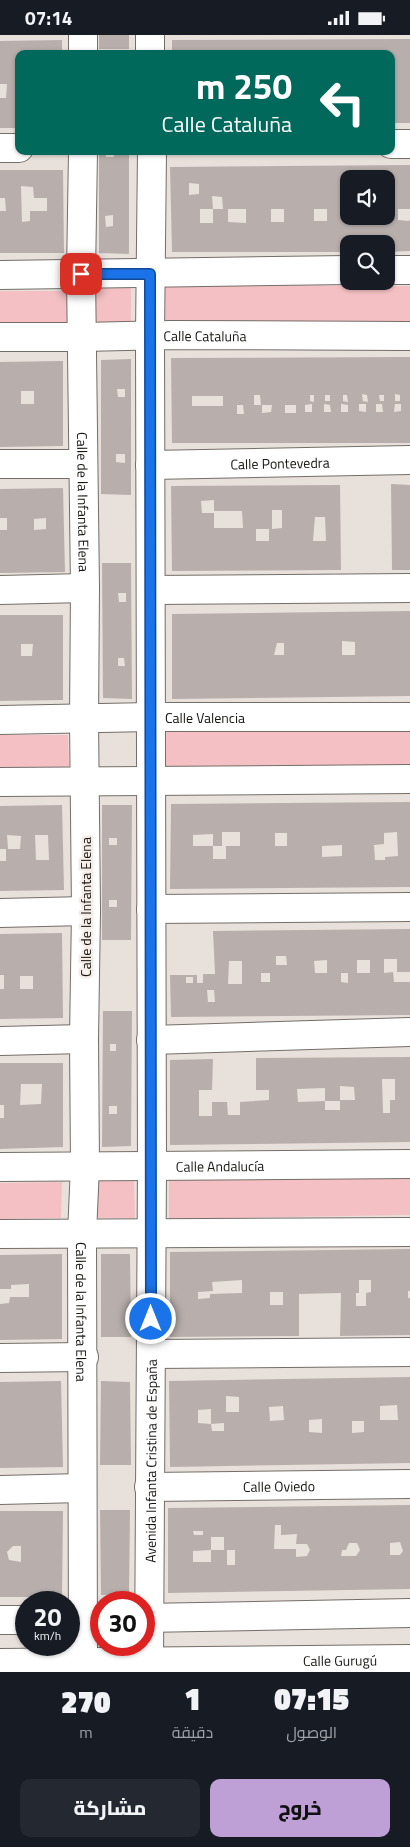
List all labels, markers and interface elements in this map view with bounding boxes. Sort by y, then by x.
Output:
text: 07:14 [25,3,72,32]
text: 250 m [196,59,292,113]
icon: left [310,70,375,135]
text: Calle Cataluña [162,107,292,141]
map controls [340,170,395,290]
button: sound [340,170,395,225]
button: search [340,235,395,290]
pin [60,253,102,295]
icon: arrive [67,260,95,288]
street label: Calle Cataluña [163,324,247,346]
street label: Calle de la Infanta Elena [73,432,95,572]
street label: Calle Pontevedra [230,451,330,474]
street label: Calle Valencia [165,707,245,728]
street label: Calle de la Infanta Elena [75,837,96,977]
street label: Calle Andalucía [176,1155,264,1176]
street label: Calle de la Infanta Elena [72,1242,93,1382]
position arrow [124,1292,176,1344]
street label: Avenida Infanta Cristina de España [139,1359,161,1563]
street label: Calle Oviedo [243,1475,315,1496]
speed limit sign: 30 [90,1591,155,1656]
text: 20 [33,1598,62,1636]
text: km/h [34,1626,61,1645]
street label: Calle Gurugú [303,1649,377,1671]
text: 1 [184,1676,201,1722]
text: 07:15 [274,1676,349,1722]
text: 270 [61,1679,111,1725]
text: m [79,1720,93,1744]
text: دقيقة [172,1720,213,1744]
text: الوصول [286,1720,337,1744]
button: مشاركة [20,1779,200,1837]
button: خروج [210,1779,390,1837]

